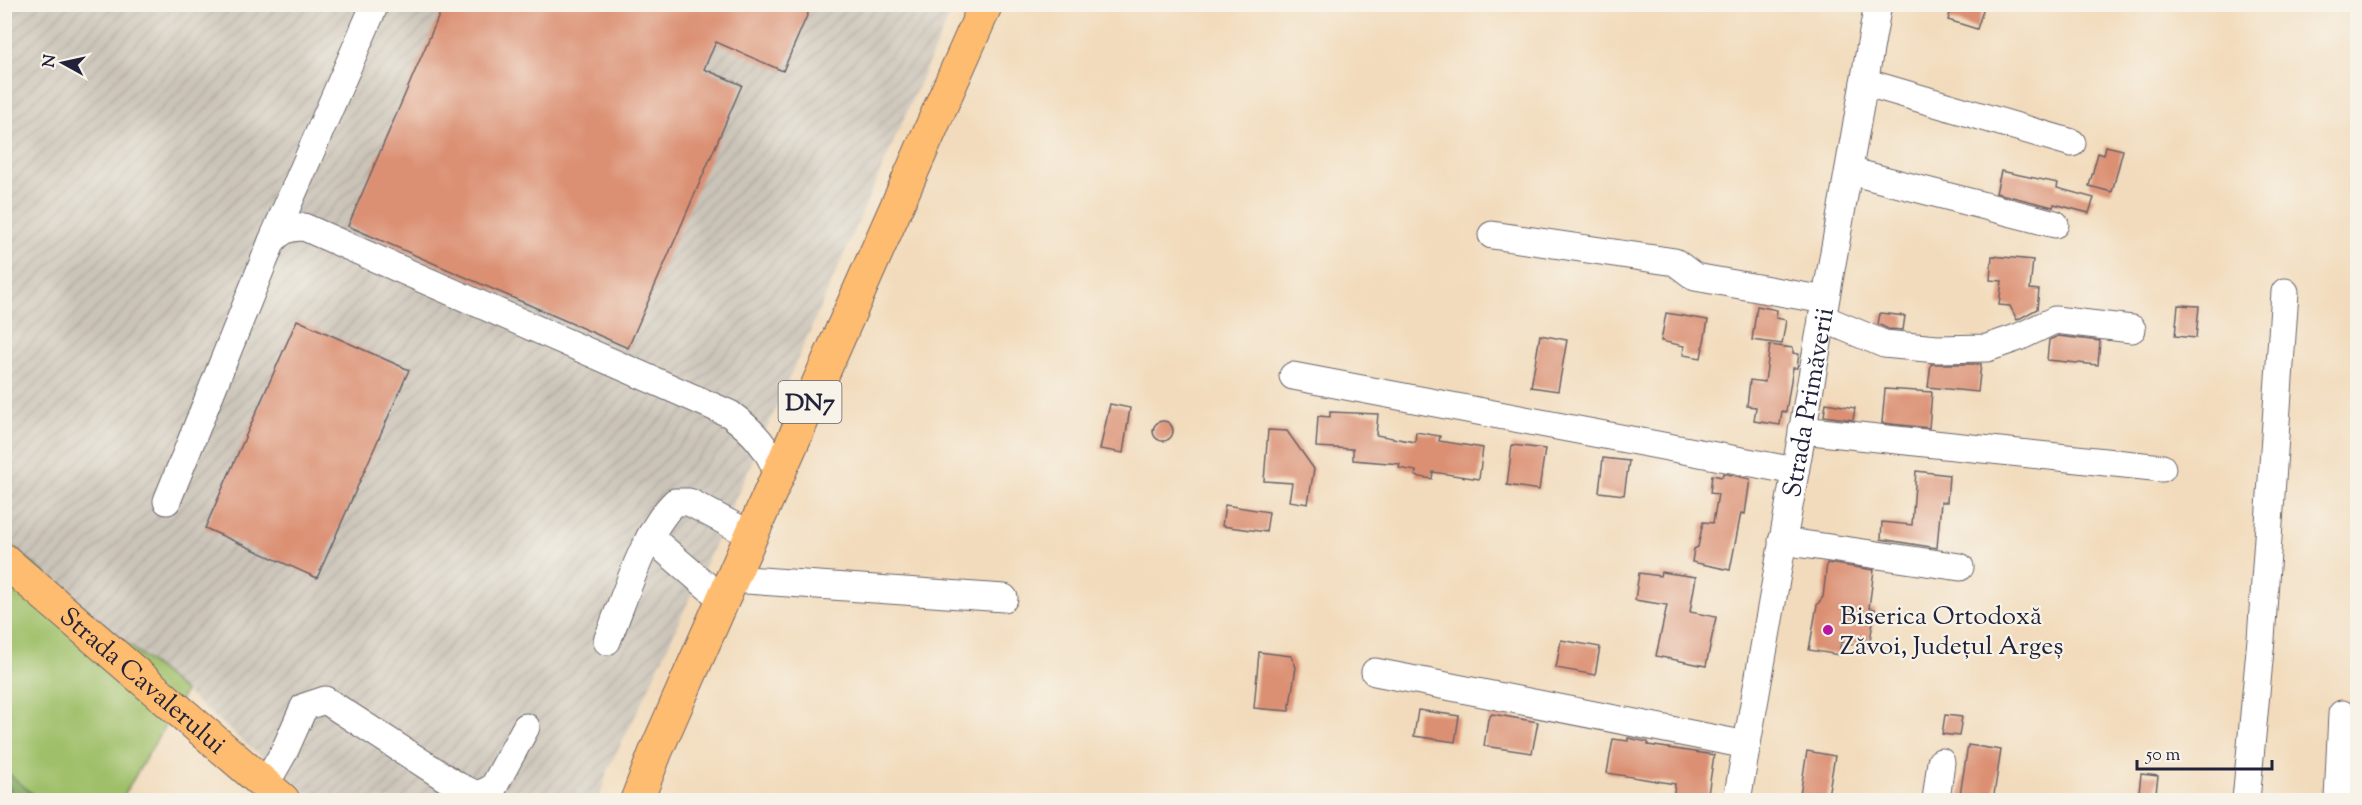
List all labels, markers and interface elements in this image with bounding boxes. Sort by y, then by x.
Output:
north arrow [33,33,93,93]
text: N [38,53,63,69]
street label: Strada Primăverii [1775,305,1845,500]
road number: DN7 [778,381,842,423]
place label: Biserica Ortodoxă Zăvoi, Județul Argeș [1840,599,2064,666]
street label: Strada Cavalerului [51,600,233,764]
marker: Biserica Ortodoxă Zăvoi, Județul Argeș [1821,623,1835,637]
scale bar [2137,733,2272,771]
text: 50 m [2145,743,2181,769]

